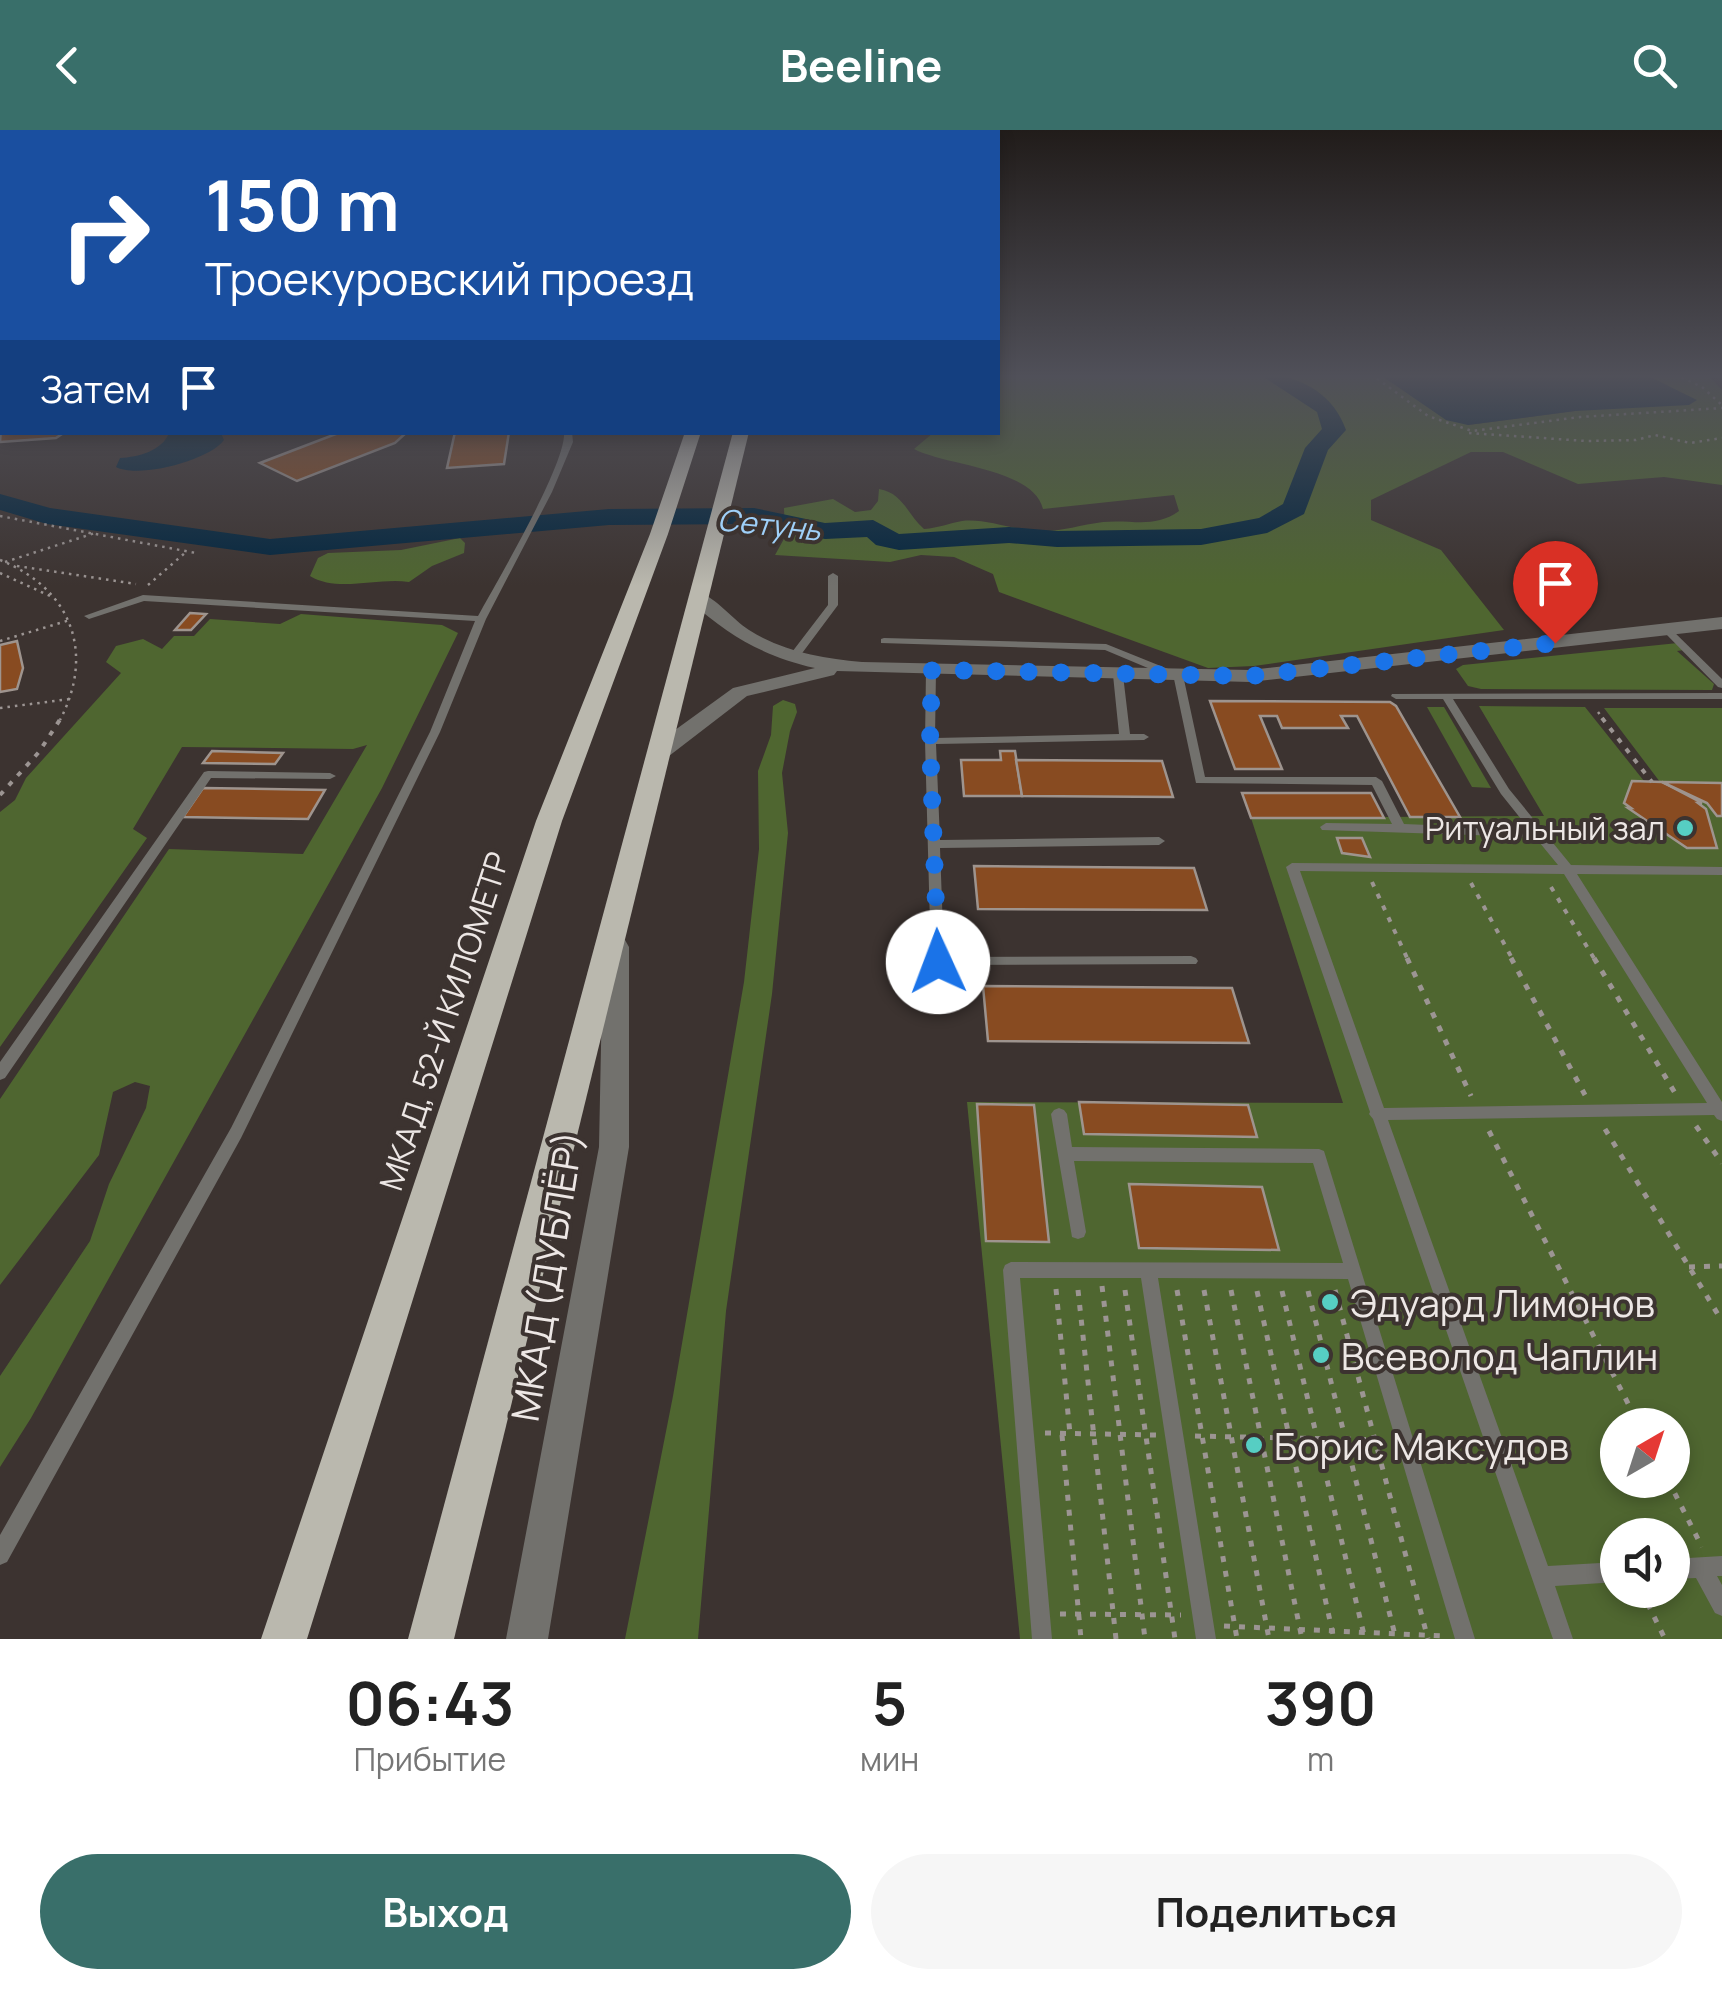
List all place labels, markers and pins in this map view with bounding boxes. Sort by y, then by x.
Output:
pin [1513,541,1598,644]
place label: Ритуальный зал [1425,806,1665,850]
marker: Ритуальный зал [1674,817,1696,839]
place label: Эдуард Лимонов [1350,1276,1655,1328]
marker: Эдуард Лимонов [1319,1291,1341,1313]
place label: Всеволод Чаплин [1341,1329,1658,1381]
marker: Всеволод Чаплин [1310,1344,1332,1366]
place label: Борис Максудов [1274,1419,1569,1471]
marker: Борис Максудов [1243,1434,1265,1456]

